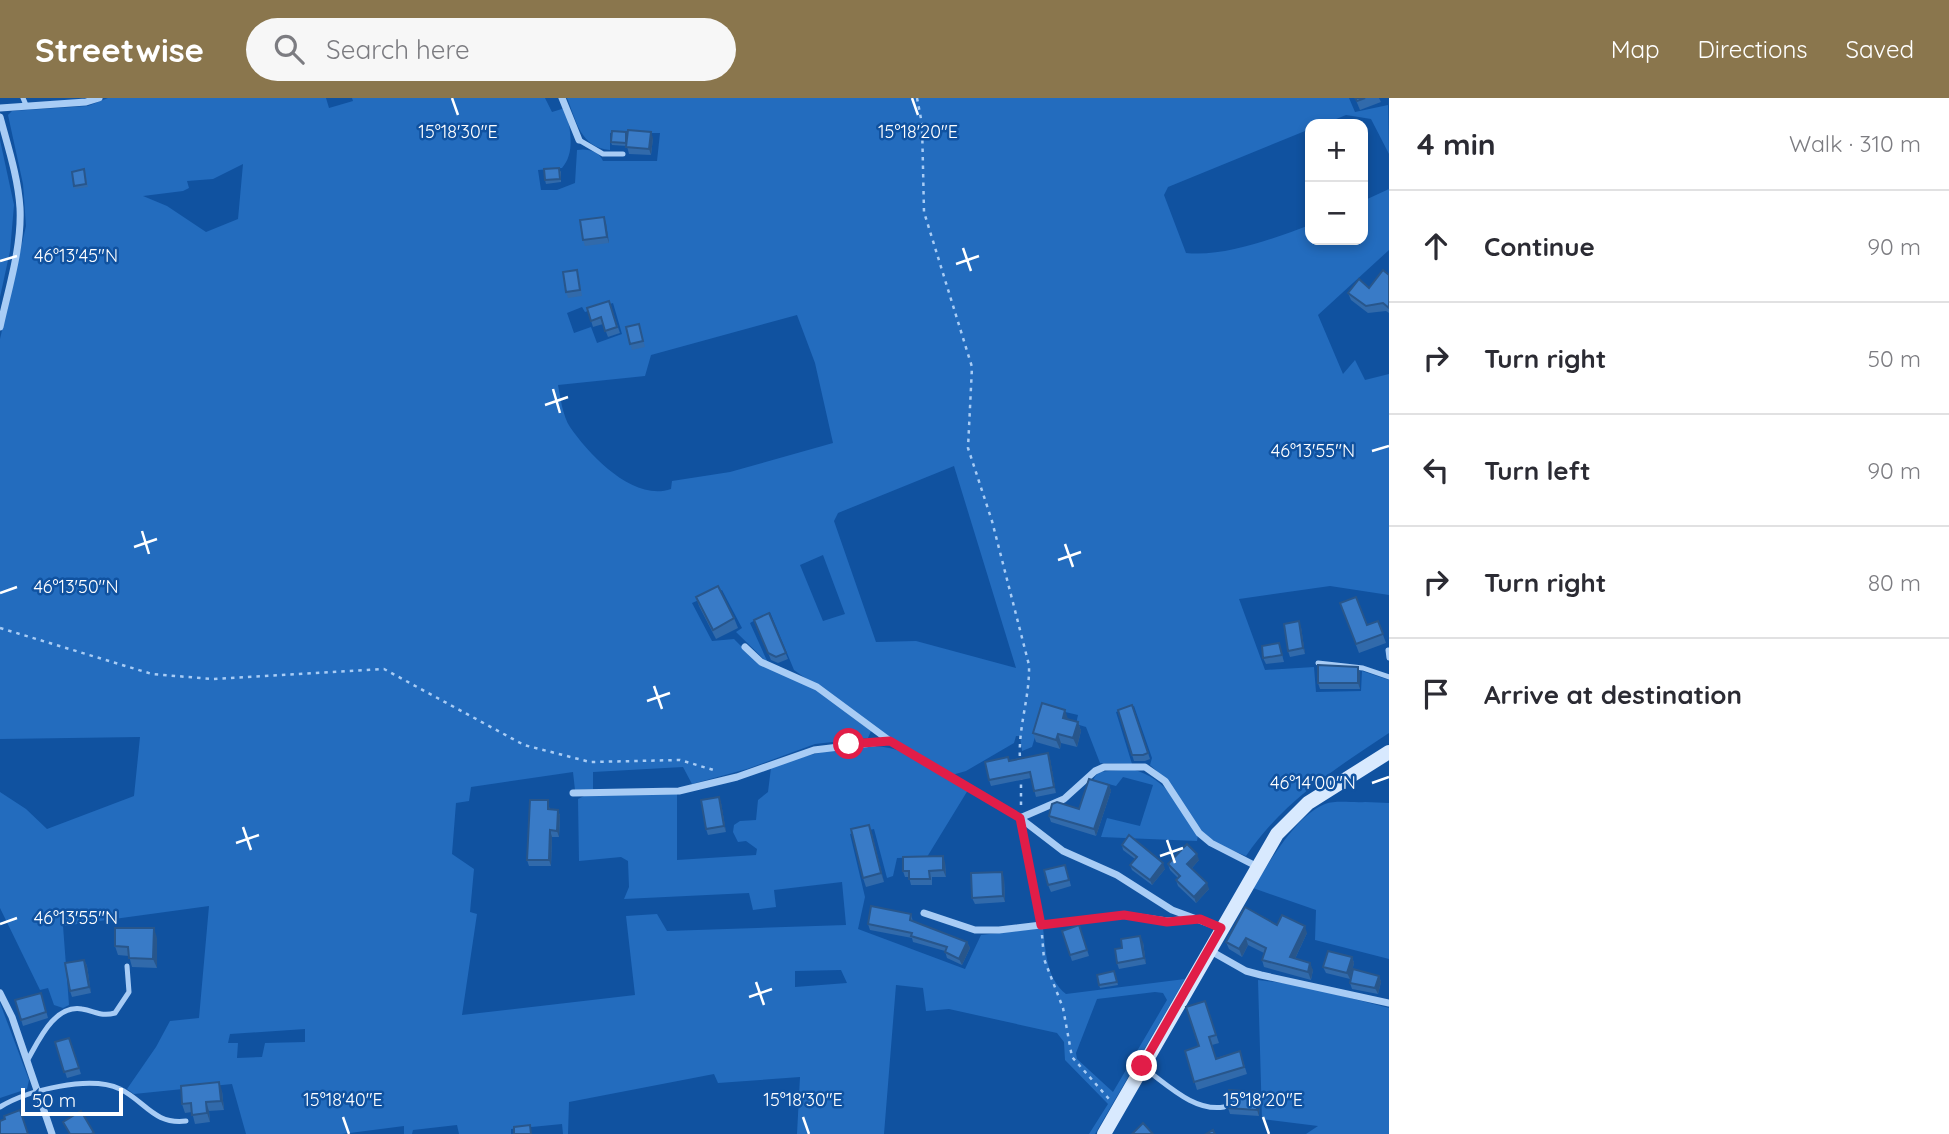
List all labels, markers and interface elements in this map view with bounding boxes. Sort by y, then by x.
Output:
search box [246,18,736,81]
text: Streetwise [35,29,204,70]
icon: search [270,30,308,68]
text: Search here [326,33,470,66]
text: Map [1611,34,1660,64]
text: Directions [1698,34,1808,64]
text: Saved [1846,34,1914,64]
map controls [1305,119,1368,245]
button: + [1305,119,1368,182]
text: 15°18'30"E [418,120,498,143]
text: 15°18'20"E [878,120,958,143]
text: 4 min [1417,125,1496,163]
text: Walk · 310 m [1789,129,1921,158]
button: − [1305,182,1368,245]
icon: ahead [1417,227,1455,265]
text: Continue [1484,230,1595,263]
text: 90 m [1867,232,1921,261]
text: 46°13'45"N [34,244,118,267]
icon: right [1417,339,1455,377]
text: Turn right [1484,342,1606,375]
text: 50 m [1868,344,1921,373]
text: 46°13'55"N [1271,439,1355,462]
icon: left [1417,451,1455,489]
text: Turn left [1484,454,1591,487]
text: 90 m [1867,456,1921,485]
icon: right [1417,563,1455,601]
text: Turn right [1484,566,1606,599]
text: 80 m [1868,568,1921,597]
text: 46°13'50"N [33,575,119,598]
icon: arrive [1417,675,1455,713]
text: Arrive at destination [1484,678,1742,711]
route start [833,728,864,759]
text: 46°14'00"N [1270,771,1356,794]
text: 46°13'55"N [34,906,118,929]
route end [1126,1050,1157,1081]
scale bar [21,1085,122,1117]
text: 50 m [32,1088,76,1112]
text: 15°18'40"E [303,1088,383,1111]
text: 15°18'30"E [763,1088,843,1111]
text: 15°18'20"E [1223,1088,1303,1111]

